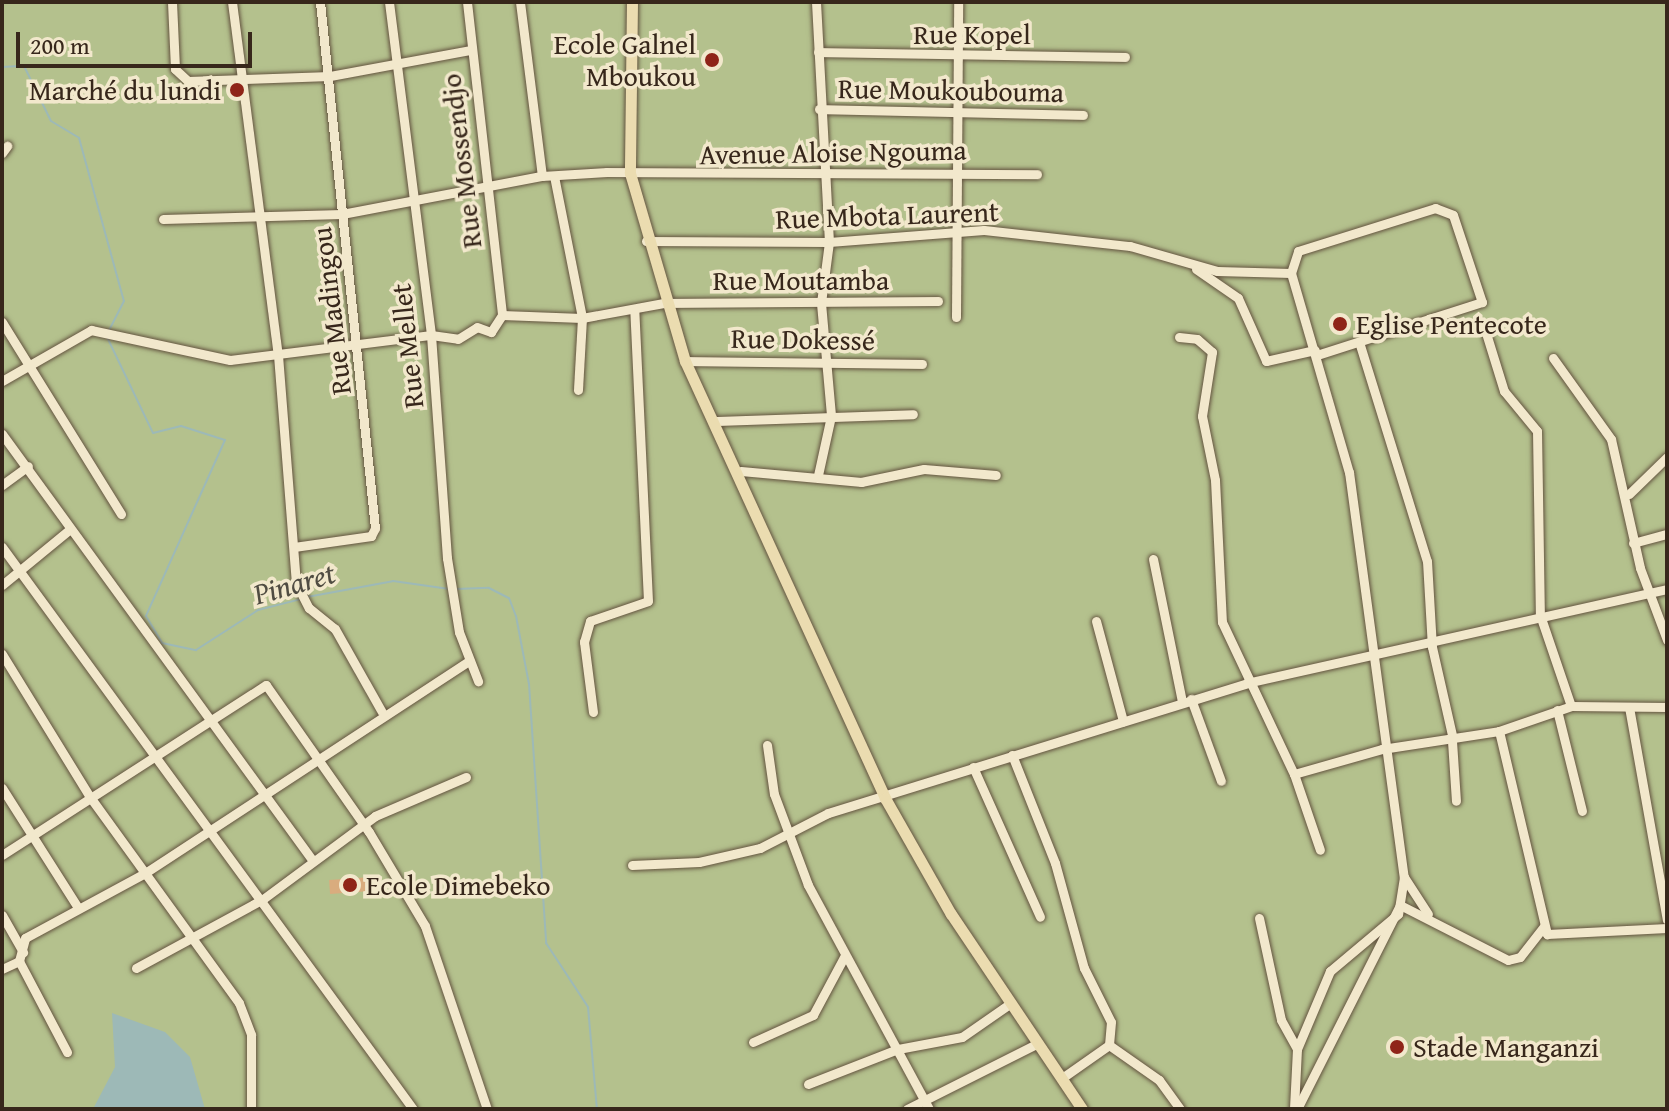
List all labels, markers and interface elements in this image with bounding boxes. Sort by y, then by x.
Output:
scale bar [20,16,256,66]
street label: Rue Kopel [913,17,1031,51]
place label: Ecole Galnel Mboukou [554,27,696,93]
text: 200 m [30,28,90,63]
marker: Ecole Galnel Mboukou [703,51,721,69]
street label: Rue Moukoubouma [838,71,1064,109]
street label: Rue Mossendjo [434,72,488,250]
place label: Marché du lundi [29,73,221,107]
marker: Marché du lundi [228,81,246,99]
street label: Avenue Aloise Ngouma [699,133,967,171]
street label: Rue Mbota Laurent [775,194,999,236]
street label: Rue Madingou [304,225,358,397]
street label: Rue Moutamba [713,263,889,297]
street label: Rue Mellet [384,282,430,410]
place label: Eglise Pentecote [1356,307,1547,341]
marker: Eglise Pentecote [1331,315,1349,333]
street label: Rue Dokessé [731,321,875,357]
water label: Pinaret [249,554,339,612]
place label: Ecole Dimebeko [366,868,550,902]
marker: Ecole Dimebeko [341,876,359,894]
place label: Stade Manganzi [1413,1030,1599,1064]
marker: Stade Manganzi [1388,1038,1406,1056]

